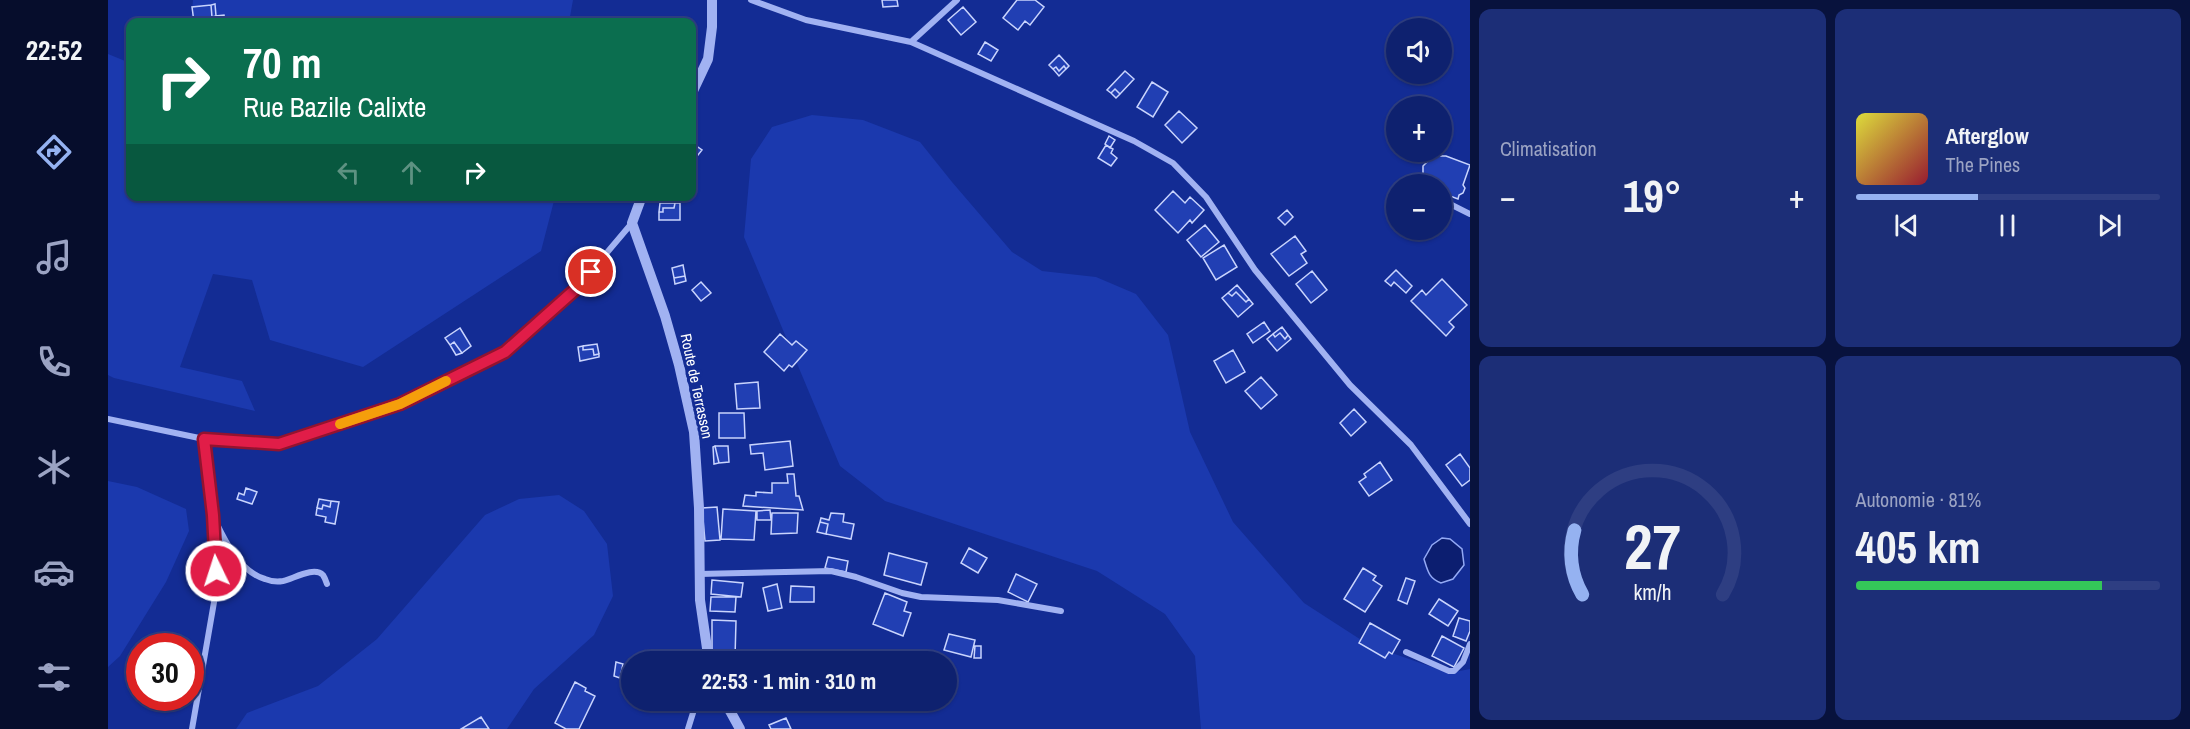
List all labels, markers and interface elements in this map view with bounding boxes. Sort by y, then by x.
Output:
map controls [1386,18,1452,240]
button: sound [1386,18,1452,84]
text: 22:52 [26,32,82,68]
text: 70 m [243,35,322,91]
icon: right [144,42,222,120]
text: Rue Bazile Calixte [243,89,426,125]
button: + [1386,96,1452,162]
text: Afterglow [1946,121,2029,151]
icon: directions [33,131,75,173]
text: Climatisation [1500,135,1597,162]
text: The Pines [1946,151,2020,178]
icon: left [332,156,365,189]
icon: ahead [395,156,428,189]
icon: right [458,156,491,189]
text: 19° [1623,165,1682,226]
button: − [1386,174,1452,240]
text: − [1500,174,1516,218]
text: + [1789,174,1804,218]
icon: previous [1890,209,1923,242]
icon: pause [1991,209,2024,242]
icon: next [2093,209,2126,242]
icon: music [33,236,75,278]
pin [565,246,616,297]
icon: arrive [574,255,607,288]
street label: Route de Terrasson [676,331,718,441]
icon: phone [33,341,75,383]
icon: climate [33,446,75,488]
text: Autonomie · 81% [1856,486,1981,513]
text: 27 [1624,504,1681,588]
text: 405 km [1856,516,1981,577]
position arrow [184,539,248,603]
icon: car [33,551,75,593]
text: km/h [1633,578,1671,607]
speed limit sign: 30 [126,633,204,711]
icon: filters [33,656,75,698]
text: 22:53 · 1 min · 310 m [702,666,876,696]

